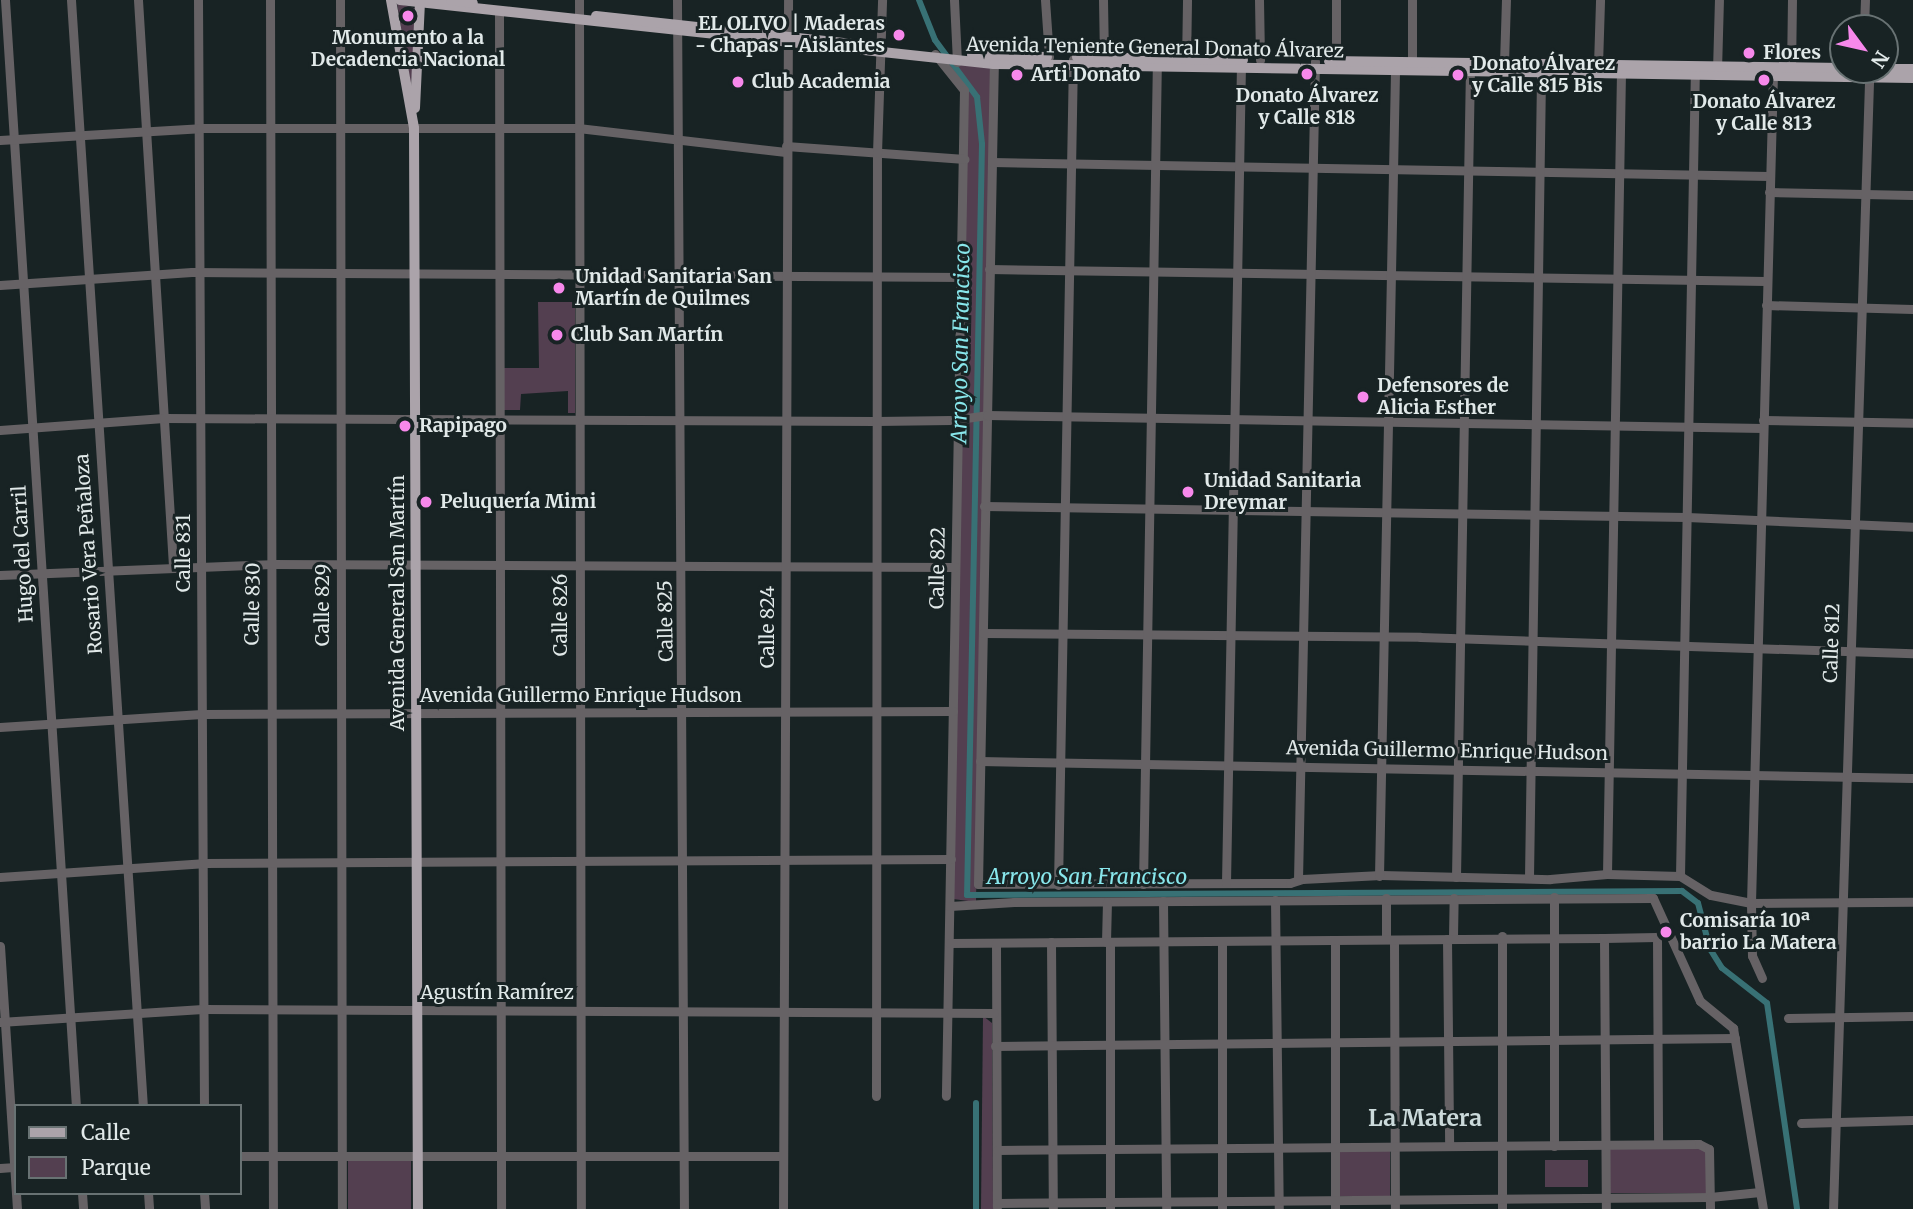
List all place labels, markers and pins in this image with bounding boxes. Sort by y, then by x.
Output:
marker: Monumento a la Decadencia Nacional [400,8,416,24]
place label: EL OLIVO | Maderas - Chapas - Aislantes [695,13,885,57]
place label: Monumento a la Decadencia Nacional [311,27,505,71]
marker: EL OLIVO | Maderas - Chapas - Aislantes [891,27,907,43]
place label: Flores [1763,42,1821,64]
marker: Flores [1741,45,1757,61]
place label: Donato Álvarez y Calle 815 Bis [1472,53,1615,97]
place label: Arti Donato [1031,64,1140,86]
marker: Donato Álvarez y Calle 818 [1299,66,1315,82]
marker: Arti Donato [1009,67,1025,83]
marker: Donato Álvarez y Calle 815 Bis [1450,67,1466,83]
place label: Club Academia [752,71,890,93]
marker: Donato Álvarez y Calle 813 [1756,72,1772,88]
marker: Club Academia [730,74,746,90]
place label: Donato Álvarez y Calle 818 [1235,85,1379,129]
place label: Donato Álvarez y Calle 813 [1692,91,1836,135]
place label: Unidad Sanitaria San Martín de Quilmes [575,266,772,310]
marker: Unidad Sanitaria San Martín de Quilmes [549,278,569,298]
place label: Club San Martín [571,324,723,346]
marker: Club San Martín [549,327,565,343]
place label: Defensores de Alicia Esther [1377,375,1509,419]
marker: Defensores de Alicia Esther [1355,389,1371,405]
place label: Rapipago [419,415,507,437]
marker: Rapipago [397,418,413,434]
place label: Unidad Sanitaria Dreymar [1204,470,1361,514]
marker: Unidad Sanitaria Dreymar [1178,482,1198,502]
place label: Peluquería Mimi [440,491,596,513]
marker: Peluquería Mimi [418,494,434,510]
place label: Comisaría 10ª barrio La Matera [1680,910,1837,954]
marker: Comisaría 10ª barrio La Matera [1658,924,1674,940]

